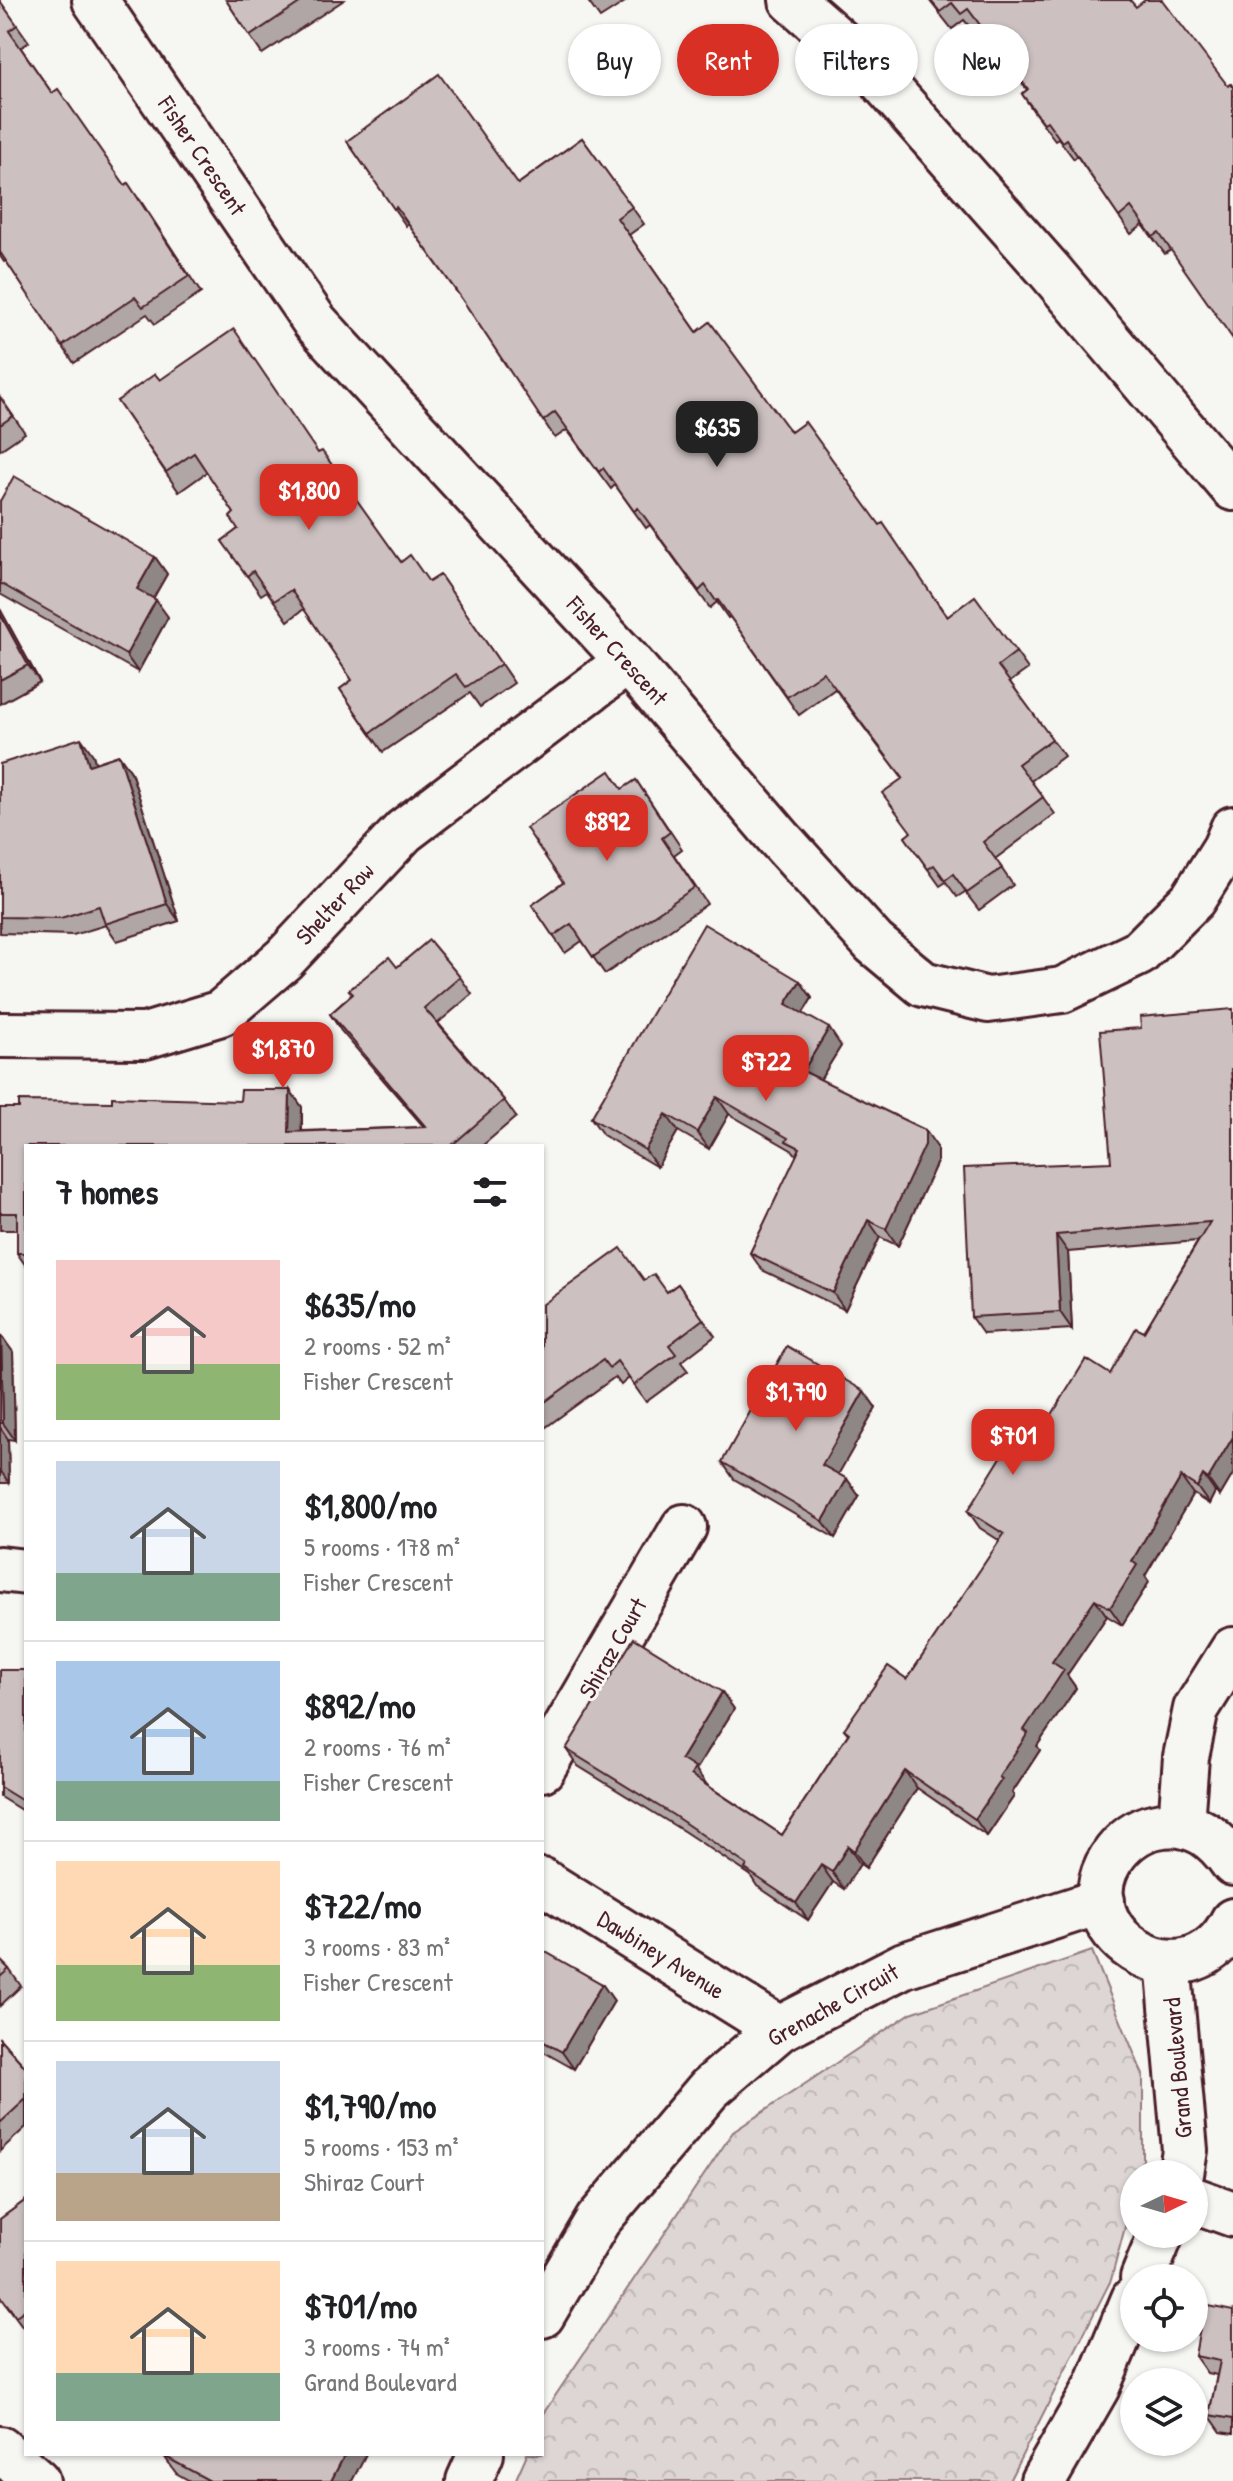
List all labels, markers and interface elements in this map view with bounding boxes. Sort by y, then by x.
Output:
chip: Buy [568,24,661,96]
chip: Rent [677,24,779,96]
chip: Filters [795,24,918,96]
chip: New [934,24,1029,96]
street label: Fisher Crescent [151,89,255,222]
pin: $635 [670,401,764,469]
text: $635 [694,409,740,444]
pin: $1,800 [244,464,374,532]
text: $1,800 [278,472,340,507]
street label: Fisher Crescent [559,588,676,713]
pin: $892 [560,795,654,863]
text: $892 [584,803,630,838]
street label: Shelter Row [288,855,381,951]
pin: $1,870 [218,1022,348,1090]
text: $1,870 [251,1030,315,1065]
pin: $722 [719,1035,813,1103]
text: $722 [741,1043,791,1078]
text: 7 homes [56,1169,158,1215]
icon: filters [468,1170,512,1214]
text: $635/mo [304,1282,416,1328]
icon: home [120,1292,216,1388]
text: 2 rooms · 52 m² [304,1328,451,1363]
text: Fisher Crescent [304,1363,453,1398]
pin: $1,790 [731,1365,861,1433]
text: $1,790 [765,1373,827,1408]
pin: $701 [966,1409,1060,1477]
text: $701 [989,1417,1037,1452]
text: $1,800/mo [304,1483,437,1529]
icon: home [120,1493,216,1589]
text: 5 rooms · 178 m² [304,1529,460,1564]
text: Fisher Crescent [304,1564,453,1599]
street label: Shiraz Court [571,1591,654,1703]
text: $892/mo [304,1683,416,1729]
icon: home [120,1693,216,1789]
text: 2 rooms · 76 m² [304,1729,451,1764]
text: Fisher Crescent [304,1764,453,1799]
text: $722/mo [304,1883,421,1929]
icon: home [120,1893,216,1989]
street label: Dawbiney Avenue [592,1902,731,2006]
text: 3 rooms · 83 m² [304,1929,450,1964]
street label: Grenache Circuit [761,1955,904,2053]
text: Fisher Crescent [304,1964,453,1999]
street label: Grand Boulevard [1155,1997,1199,2140]
text: $1,790/mo [304,2083,436,2129]
icon: home [120,2093,216,2189]
text: 5 rooms · 153 m² [304,2129,459,2164]
north arrow [1120,2160,1208,2248]
map controls [1120,2160,1208,2456]
text: Shiraz Court [304,2164,424,2199]
button: locate [1120,2264,1208,2352]
text: $701/mo [304,2283,417,2329]
icon: home [120,2293,216,2389]
text: 3 rooms · 74 m² [304,2329,450,2364]
text: Grand Boulevard [304,2364,457,2399]
button: layers [1120,2368,1208,2456]

